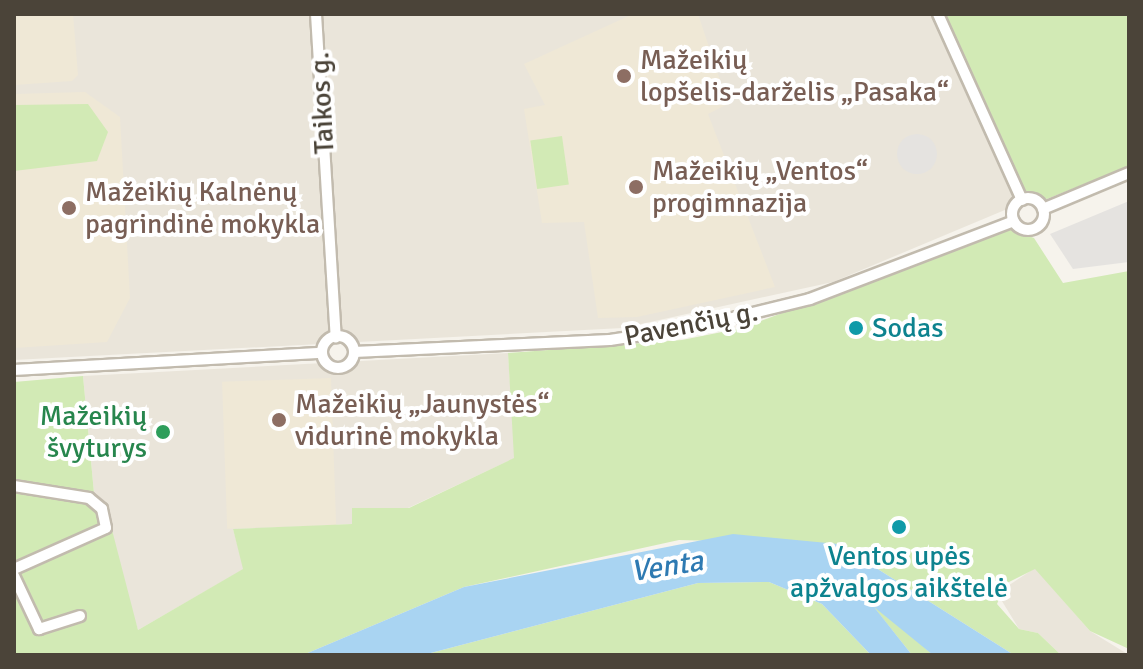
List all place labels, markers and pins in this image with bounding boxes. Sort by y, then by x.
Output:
place label: Mažeikių lopšelis-darželis „Pasaka“ [640,43,949,109]
marker: Mažeikių lopšelis-darželis „Pasaka“ [615,67,633,85]
place label: Mažeikių „Ventos“ progimnazija [652,154,868,220]
place label: Mažeikių Kalnėnų pagrindinė mokykla [85,175,320,241]
marker: Mažeikių „Ventos“ progimnazija [627,178,645,196]
marker: Mažeikių Kalnėnų pagrindinė mokykla [60,199,78,217]
place label: Sodas [872,311,943,345]
marker: Sodas [847,319,865,337]
place label: Mažeikių „Jaunystės“ vidurinė mokykla [295,387,549,453]
place label: Mažeikių švyturys [40,399,147,465]
marker: Mažeikių „Jaunystės“ vidurinė mokykla [270,411,288,429]
marker: Mažeikių švyturys [154,423,172,441]
marker: Ventos upės apžvalgos aikštelė [890,518,908,536]
place label: Ventos upės apžvalgos aikštelė [790,539,1008,605]

